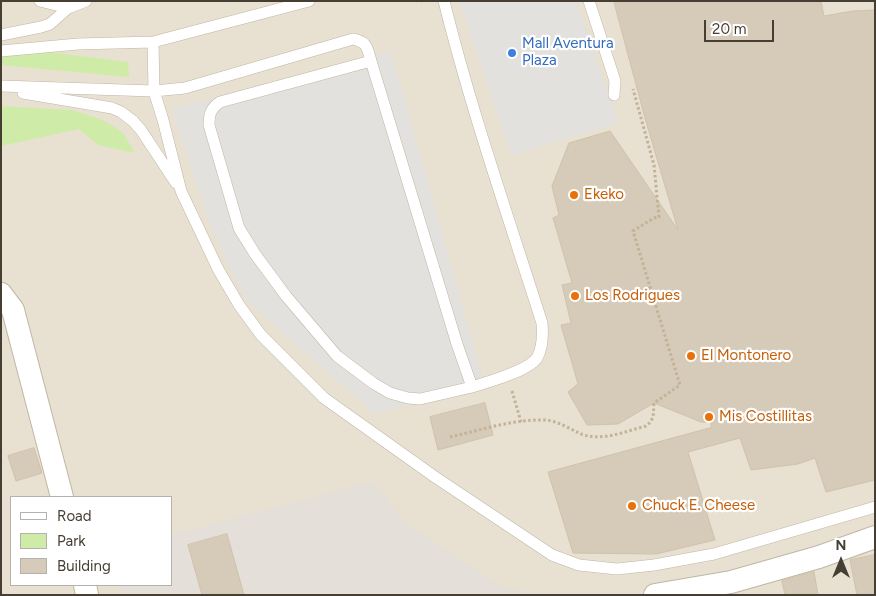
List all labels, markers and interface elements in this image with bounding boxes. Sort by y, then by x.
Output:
scale bar [706,10,776,42]
text: 20 m [712,20,746,38]
place label: Mall Aventura Plaza [522,35,614,70]
marker: Mall Aventura Plaza [506,47,518,59]
place label: Ekeko [584,186,624,204]
marker: Ekeko [568,189,580,201]
place label: Los Rodrigues [585,287,680,305]
marker: Los Rodrigues [569,290,581,302]
place label: El Montonero [701,347,791,365]
marker: El Montonero [685,350,697,362]
place label: Mis Costillitas [719,408,812,426]
marker: Mis Costillitas [703,411,715,423]
legend [10,496,172,586]
place label: Chuck E. Cheese [642,497,755,515]
marker: Chuck E. Cheese [626,500,638,512]
text: Road [57,507,92,525]
text: Park [57,532,86,550]
north arrow [816,536,866,586]
text: N [836,537,846,554]
text: Building [57,557,111,575]

